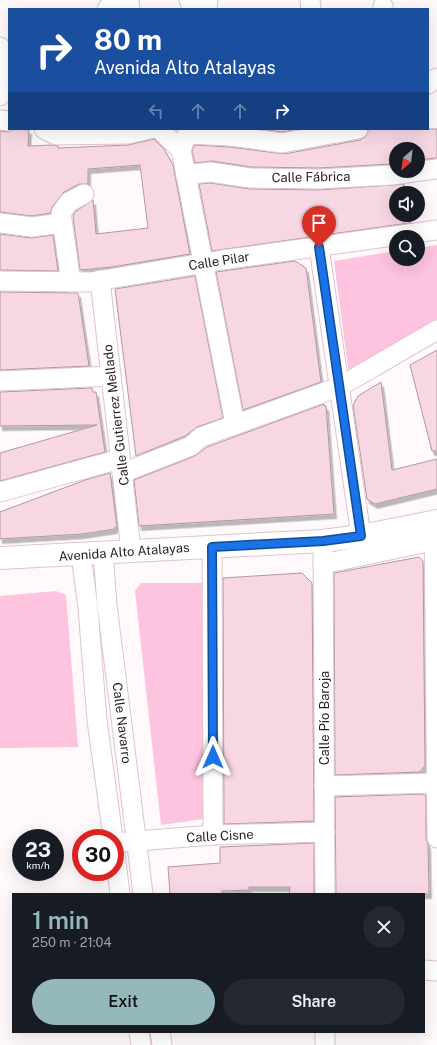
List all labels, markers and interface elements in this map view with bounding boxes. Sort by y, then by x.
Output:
text: 80 m [94,23,162,56]
icon: right [28,24,80,76]
text: Avenida Alto Atalayas [94,57,276,78]
icon: left [145,100,167,122]
icon: ahead [187,100,209,122]
icon: ahead [229,100,251,122]
icon: right [271,100,293,122]
north arrow [389,142,425,178]
map controls [389,142,425,266]
street label: Calle Fábrica [271,169,351,185]
button: sound [389,186,425,222]
pin [302,206,336,247]
icon: arrive [308,212,330,234]
button: search [389,230,425,266]
street label: Calle Pilar [187,249,251,273]
street label: Calle Gutierrez Mellado [100,344,132,486]
street label: Avenida Alto Atalayas [58,540,190,564]
street label: Calle Pío Baroja [317,671,332,765]
street label: Calle Navarro [110,682,134,764]
position arrow [192,736,234,778]
street label: Calle Cisne [186,827,254,845]
speed limit sign: 30 [72,829,124,881]
text: 23 [25,838,51,862]
text: km/h [26,859,50,871]
text: 1 min [32,906,89,934]
button: close [363,906,405,948]
text: 250 m · 21:04 [32,935,112,950]
button: Exit [32,979,215,1025]
button: Share [223,979,405,1025]

